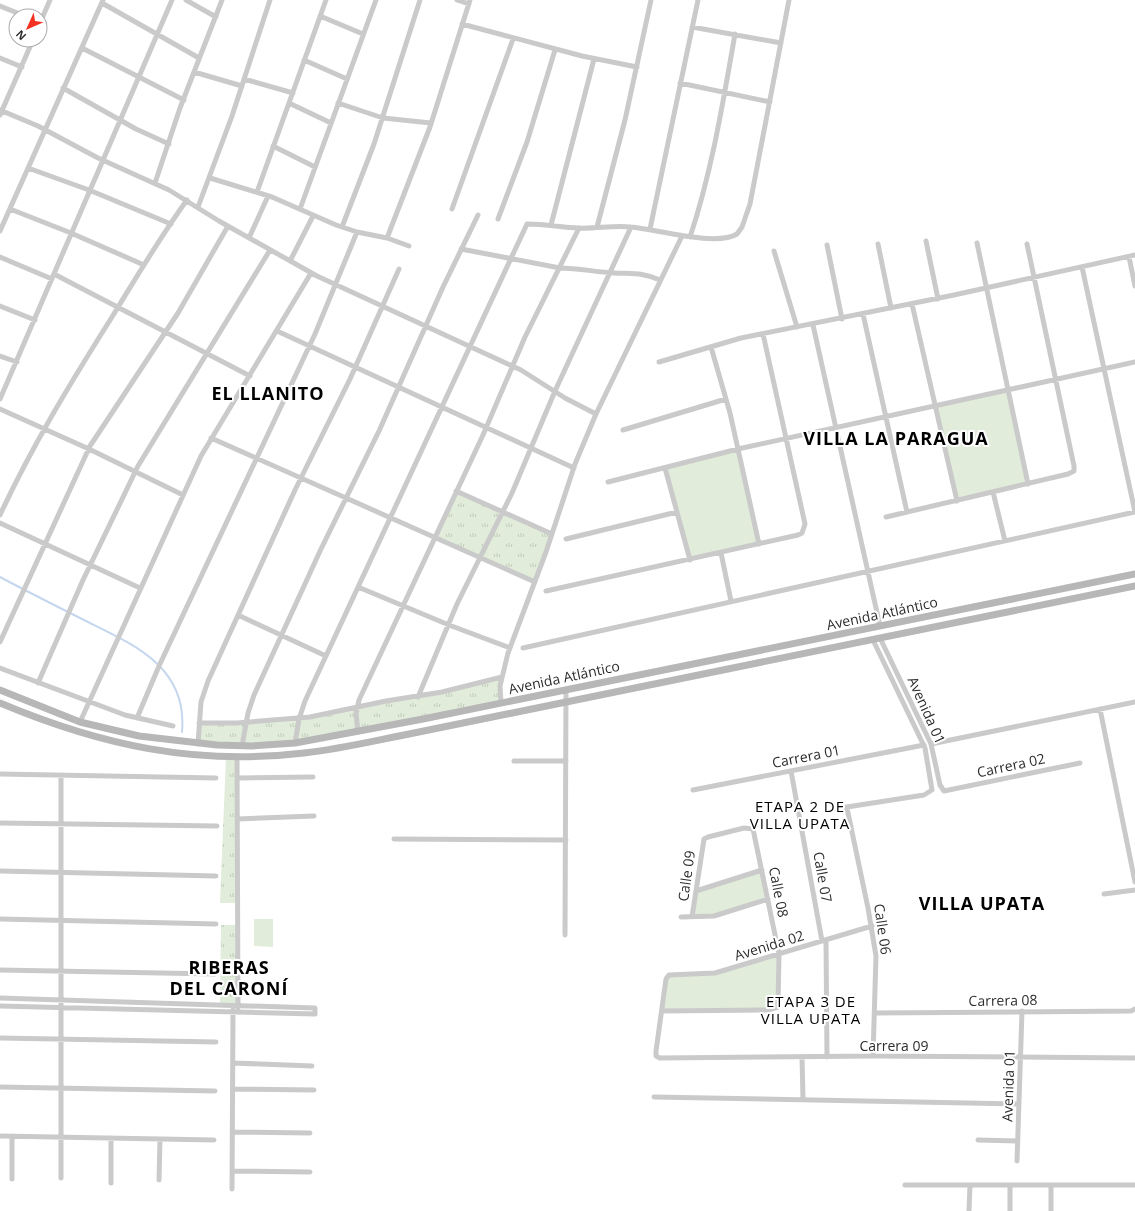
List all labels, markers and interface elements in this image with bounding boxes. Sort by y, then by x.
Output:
north arrow [8,8,48,48]
text: N [12,27,29,44]
district label: EL LLANITO [211,381,325,405]
district label: VILLA LA PARAGUA [803,426,989,450]
street label: Avenida Atlántico [825,592,939,634]
street label: Avenida Atlántico [507,656,621,698]
street label: Avenida 01 [904,673,950,747]
street label: Carrera 01 [770,740,842,772]
street label: Carrera 02 [975,749,1047,781]
district label: ETAPA 2 DE VILLA UPATA [750,796,850,833]
street label: Calle 09 [673,849,699,903]
street label: Calle 07 [809,850,837,904]
street label: Calle 08 [765,865,793,919]
district label: VILLA UPATA [919,891,1045,915]
street label: Calle 06 [870,902,896,956]
street label: Avenida 02 [732,925,806,965]
district label: RIBERAS DEL CARONÍ [170,955,289,1000]
street label: Carrera 08 [968,990,1038,1010]
district label: ETAPA 3 DE VILLA UPATA [761,991,861,1028]
street label: Carrera 09 [859,1036,929,1055]
street label: Avenida 01 [997,1050,1019,1122]

